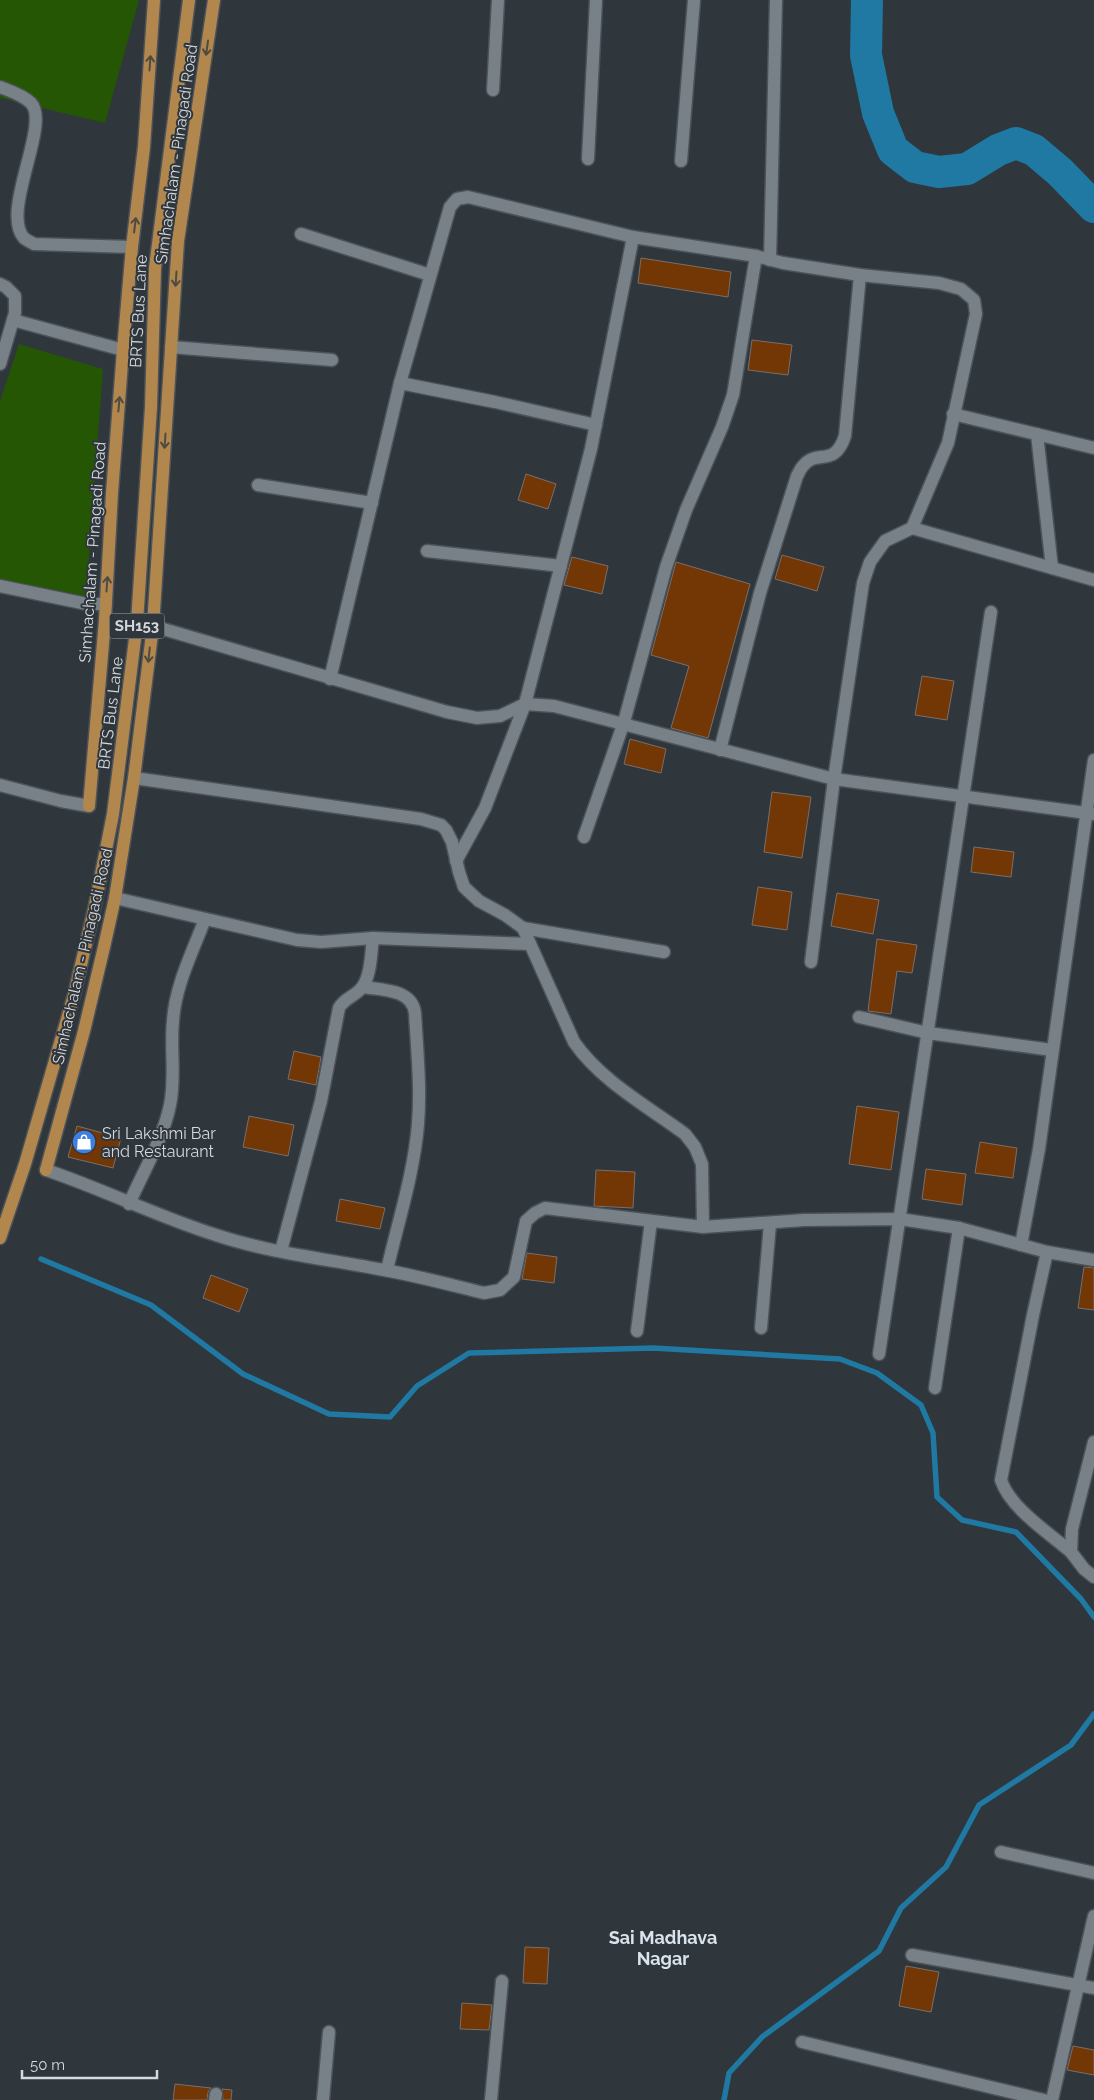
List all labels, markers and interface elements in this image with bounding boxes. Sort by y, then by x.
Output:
one-way arrow [202,40,212,56]
street label: Simhachalam - Pinagadi Road [152,43,201,265]
one-way arrow [145,55,155,71]
one-way arrow [130,217,140,233]
street label: BRTS Bus Lane [126,254,151,368]
one-way arrow [171,270,180,286]
one-way arrow [114,396,124,412]
one-way arrow [160,432,169,448]
street label: Simhachalam - Pinagadi Road [75,441,110,663]
one-way arrow [103,576,112,592]
road number: SH153 [110,614,164,638]
one-way arrow [144,647,154,663]
street label: BRTS Bus Lane [94,656,127,770]
street label: Simhachalam - Pinagadi Road [48,846,117,1066]
place label: Sri Lakshmi Bar and Restaurant [102,1124,216,1161]
shop icon: Sri Lakshmi Bar and Restaurant [71,1129,97,1155]
district label: Sai Madhava Nagar [609,1927,717,1969]
scale bar [22,2048,158,2080]
text: 50 m [30,2056,65,2074]

